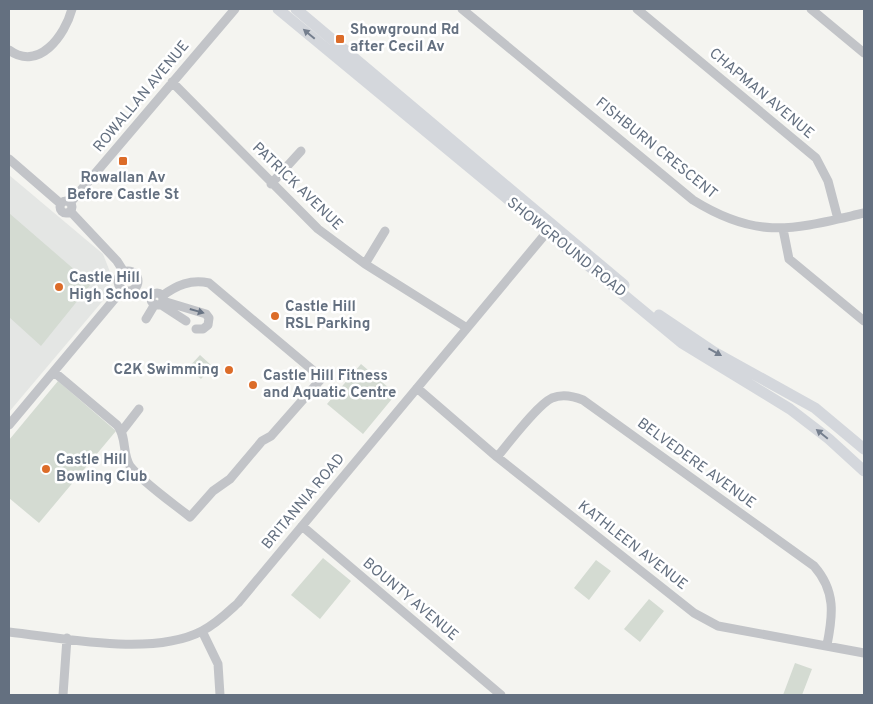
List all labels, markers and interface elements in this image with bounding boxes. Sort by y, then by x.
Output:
place label: Showground Rd after Cecil Av [350,21,459,57]
one-way arrow [303,29,316,40]
marker: Showground Rd after Cecil Av [334,33,346,45]
street label: ROWALLAN AVENUE [90,37,194,157]
street label: CHAPMAN AVENUE [705,44,817,144]
street label: FISHBURN CRESCENT [591,94,721,204]
street label: PATRICK AVENUE [248,139,346,235]
marker: Rowallan Av Before Castle St [117,155,129,167]
place label: Rowallan Av Before Castle St [67,169,179,205]
street label: SHOWGROUND ROAD [502,194,630,302]
place label: Castle Hill High School [69,269,153,305]
marker: Castle Hill High School [53,281,65,293]
place label: Castle Hill RSL Parking [285,298,370,334]
one-way arrow [189,307,204,315]
marker: Castle Hill RSL Parking [269,310,281,322]
one-way arrow [708,348,722,356]
place label: C2K Swimming [114,361,219,380]
marker: C2K Swimming [223,364,235,376]
place label: Castle Hill Fitness and Aquatic Centre [263,367,396,403]
marker: Castle Hill Fitness and Aquatic Centre [247,379,259,391]
street label: BELVEDERE AVENUE [633,415,759,513]
one-way arrow [816,428,829,439]
street label: BRITANNIA ROAD [258,450,350,554]
place label: Castle Hill Bowling Club [56,451,147,487]
marker: Castle Hill Bowling Club [40,463,52,475]
street label: KATHLEEN AVENUE [573,497,691,595]
street label: BOUNTY AVENUE [358,554,462,646]

